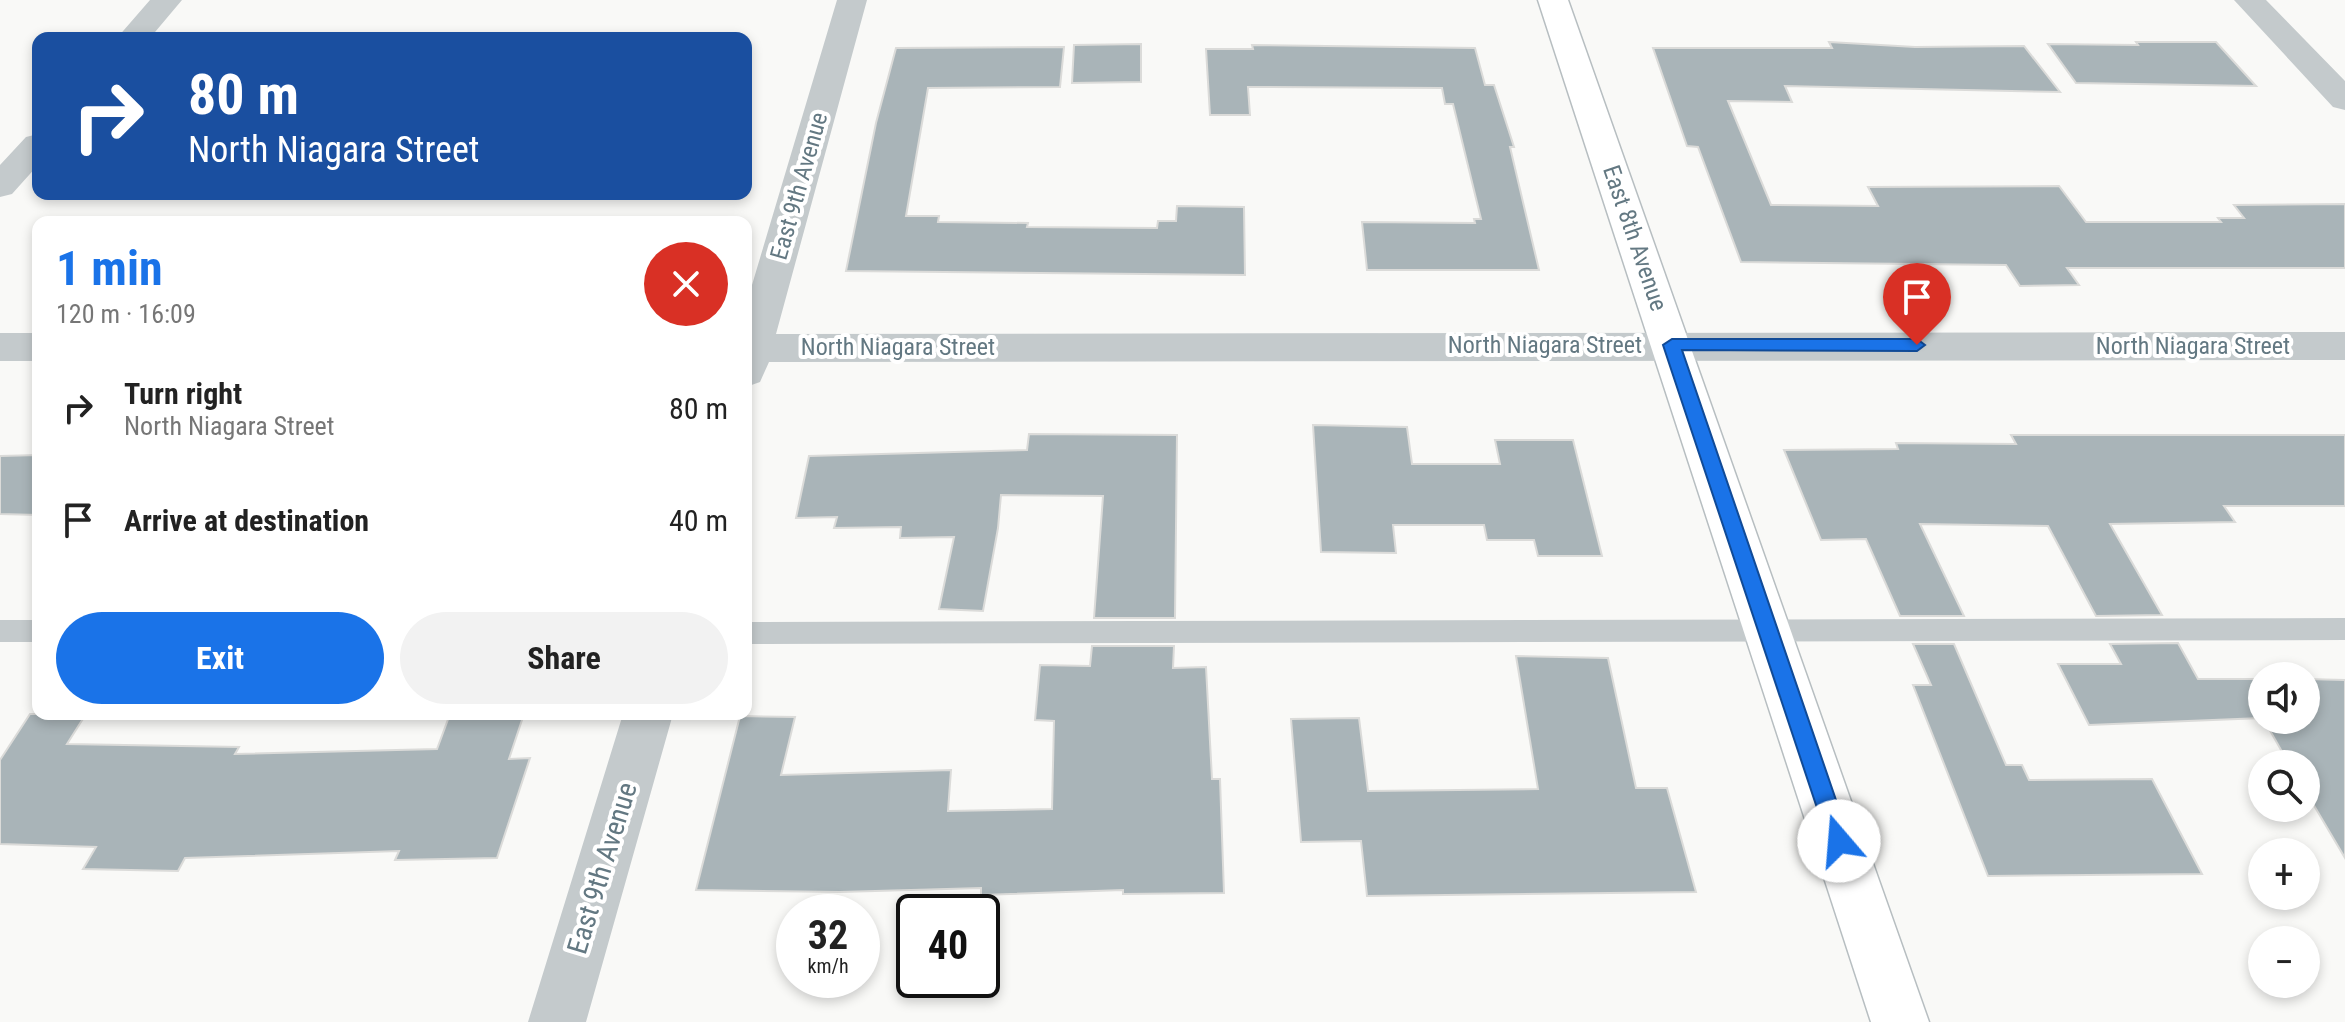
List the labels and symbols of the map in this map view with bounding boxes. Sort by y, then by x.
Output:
street label: East 9th Avenue [765,109,833,263]
street label: East 8th Avenue [1597,162,1673,314]
pin [1883,263,1951,345]
street label: North Niagara Street [1448,331,1642,359]
street label: North Niagara Street [2096,332,2290,360]
street label: North Niagara Street [801,333,995,361]
street label: East 9th Avenue [560,778,644,958]
position arrow [1797,799,1881,883]
speed limit sign: 40 [896,894,1000,998]

